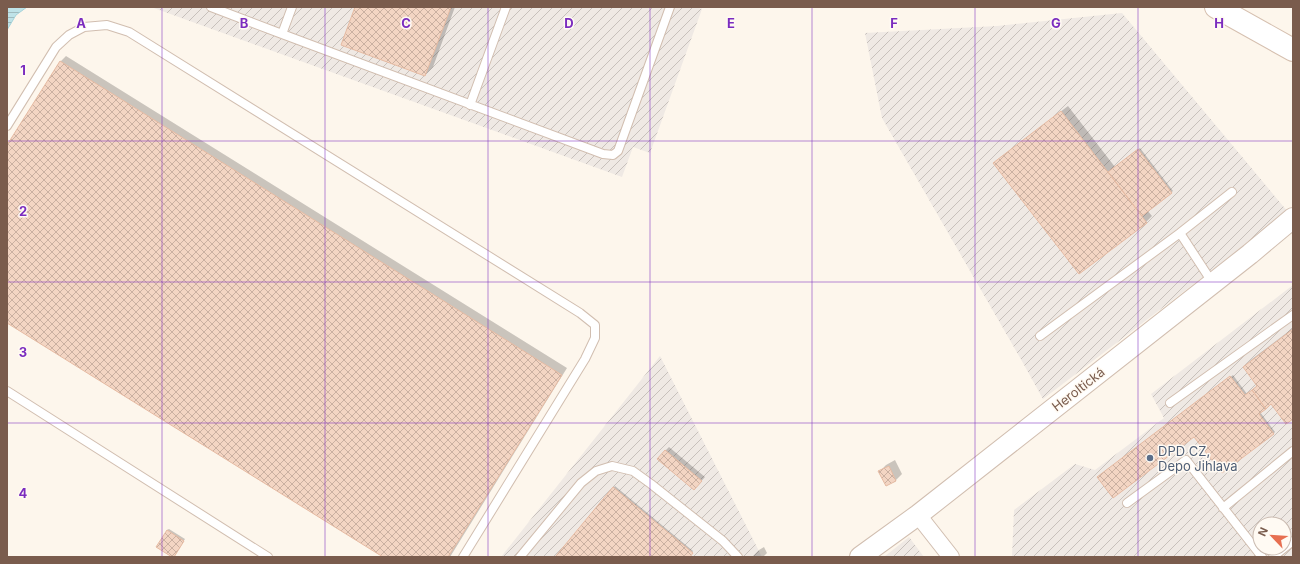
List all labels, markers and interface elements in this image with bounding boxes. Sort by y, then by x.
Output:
text: A [76,15,86,31]
text: B [240,15,249,31]
text: C [401,15,411,31]
text: D [564,15,574,31]
text: E [727,15,735,31]
text: F [890,15,898,31]
text: G [1051,15,1061,31]
text: H [1214,15,1224,31]
text: 1 [20,62,26,78]
text: 2 [19,203,27,219]
text: 3 [19,344,27,360]
street label: Heroltická [1049,364,1107,414]
place label: DPD CZ, Depo Jihlava [1158,443,1237,474]
marker: DPD CZ, Depo Jihlava [1145,453,1155,463]
text: 4 [19,485,28,501]
north arrow [1252,516,1292,556]
text: N [1255,525,1271,539]

